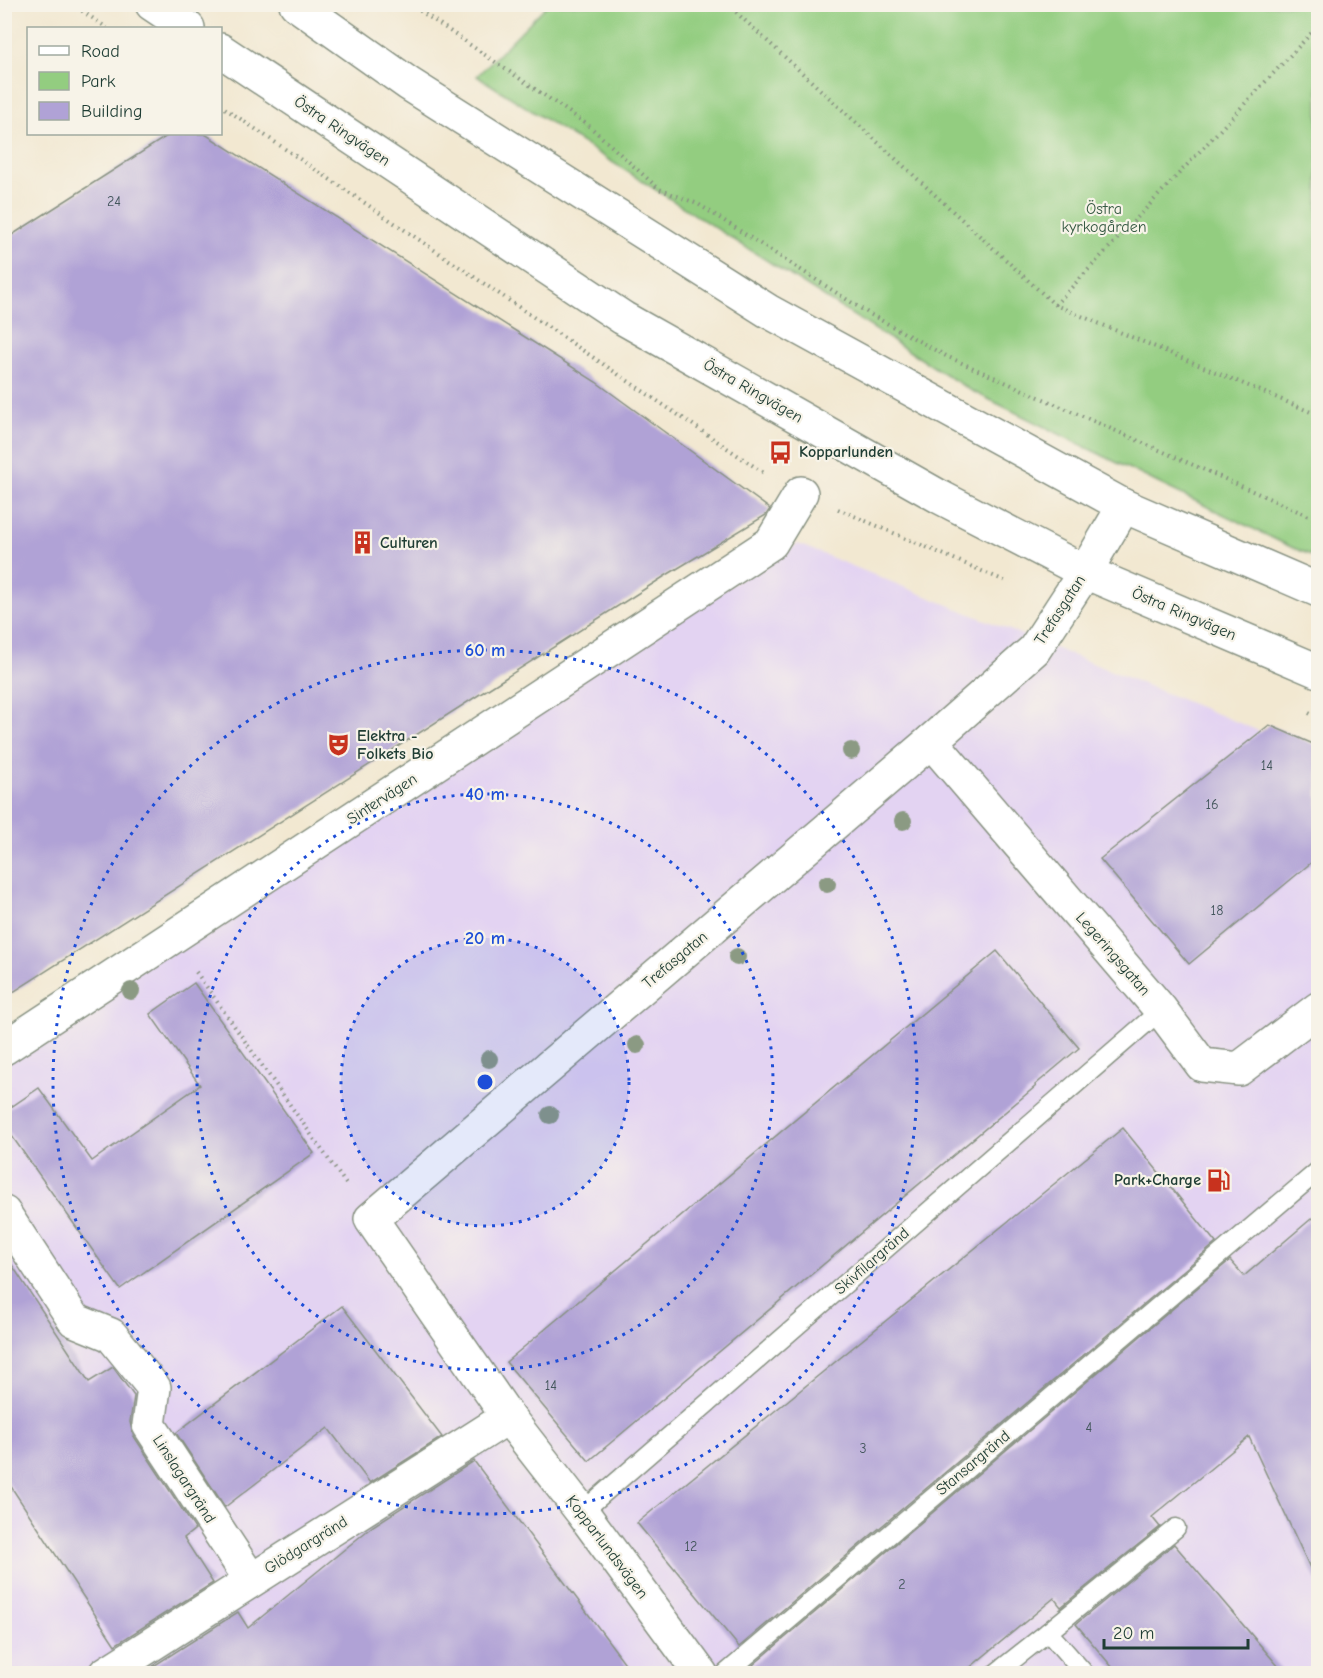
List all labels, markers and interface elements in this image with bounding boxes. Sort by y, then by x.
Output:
legend [27,27,222,135]
text: Road [81,41,120,62]
text: Park [81,71,116,92]
street label: Östra Ringvägen [291,92,393,170]
text: Building [81,101,143,122]
house number: 24 [107,193,121,210]
park label: Östra kyrkogården [1061,200,1147,236]
street label: Östra Ringvägen [700,355,806,427]
bus stop icon: Kopparlunden [768,439,794,465]
place label: Kopparlunden [799,443,893,461]
building icon: Culturen [349,530,375,556]
place label: Culturen [380,534,438,552]
street label: Trefasgatan [1031,572,1089,648]
street label: Östra Ringvägen [1129,584,1239,644]
text: 60 m [465,640,505,661]
place label: Elektra - Folkets Bio [357,727,433,763]
theatre icon: Elektra - Folkets Bio [326,732,352,758]
house number: 14 [1261,757,1273,774]
street label: Sintervägen [344,770,420,828]
text: 40 m [465,784,505,805]
house number: 16 [1205,796,1219,813]
house number: 18 [1211,902,1223,919]
street label: Legeringsgatan [1072,909,1154,999]
text: 20 m [465,928,505,949]
street label: Trefasgatan [639,928,711,992]
centre of rings [475,1072,495,1092]
fuel station icon: Park+Charge [1206,1167,1232,1193]
place label: Park+Charge [1114,1171,1201,1189]
street label: Skivfilargränd [831,1224,913,1298]
house number: 14 [545,1377,557,1394]
house number: 4 [1086,1419,1093,1436]
street label: Stansargränd [932,1427,1014,1499]
street label: Linslagargränd [149,1432,219,1526]
house number: 3 [859,1440,867,1457]
street label: Kopparlundsvägen [562,1492,652,1602]
street label: Glödgargränd [261,1512,351,1578]
house number: 12 [685,1538,697,1555]
house number: 2 [898,1576,906,1593]
scale bar [1104,1612,1248,1650]
text: 20 m [1113,1623,1154,1644]

